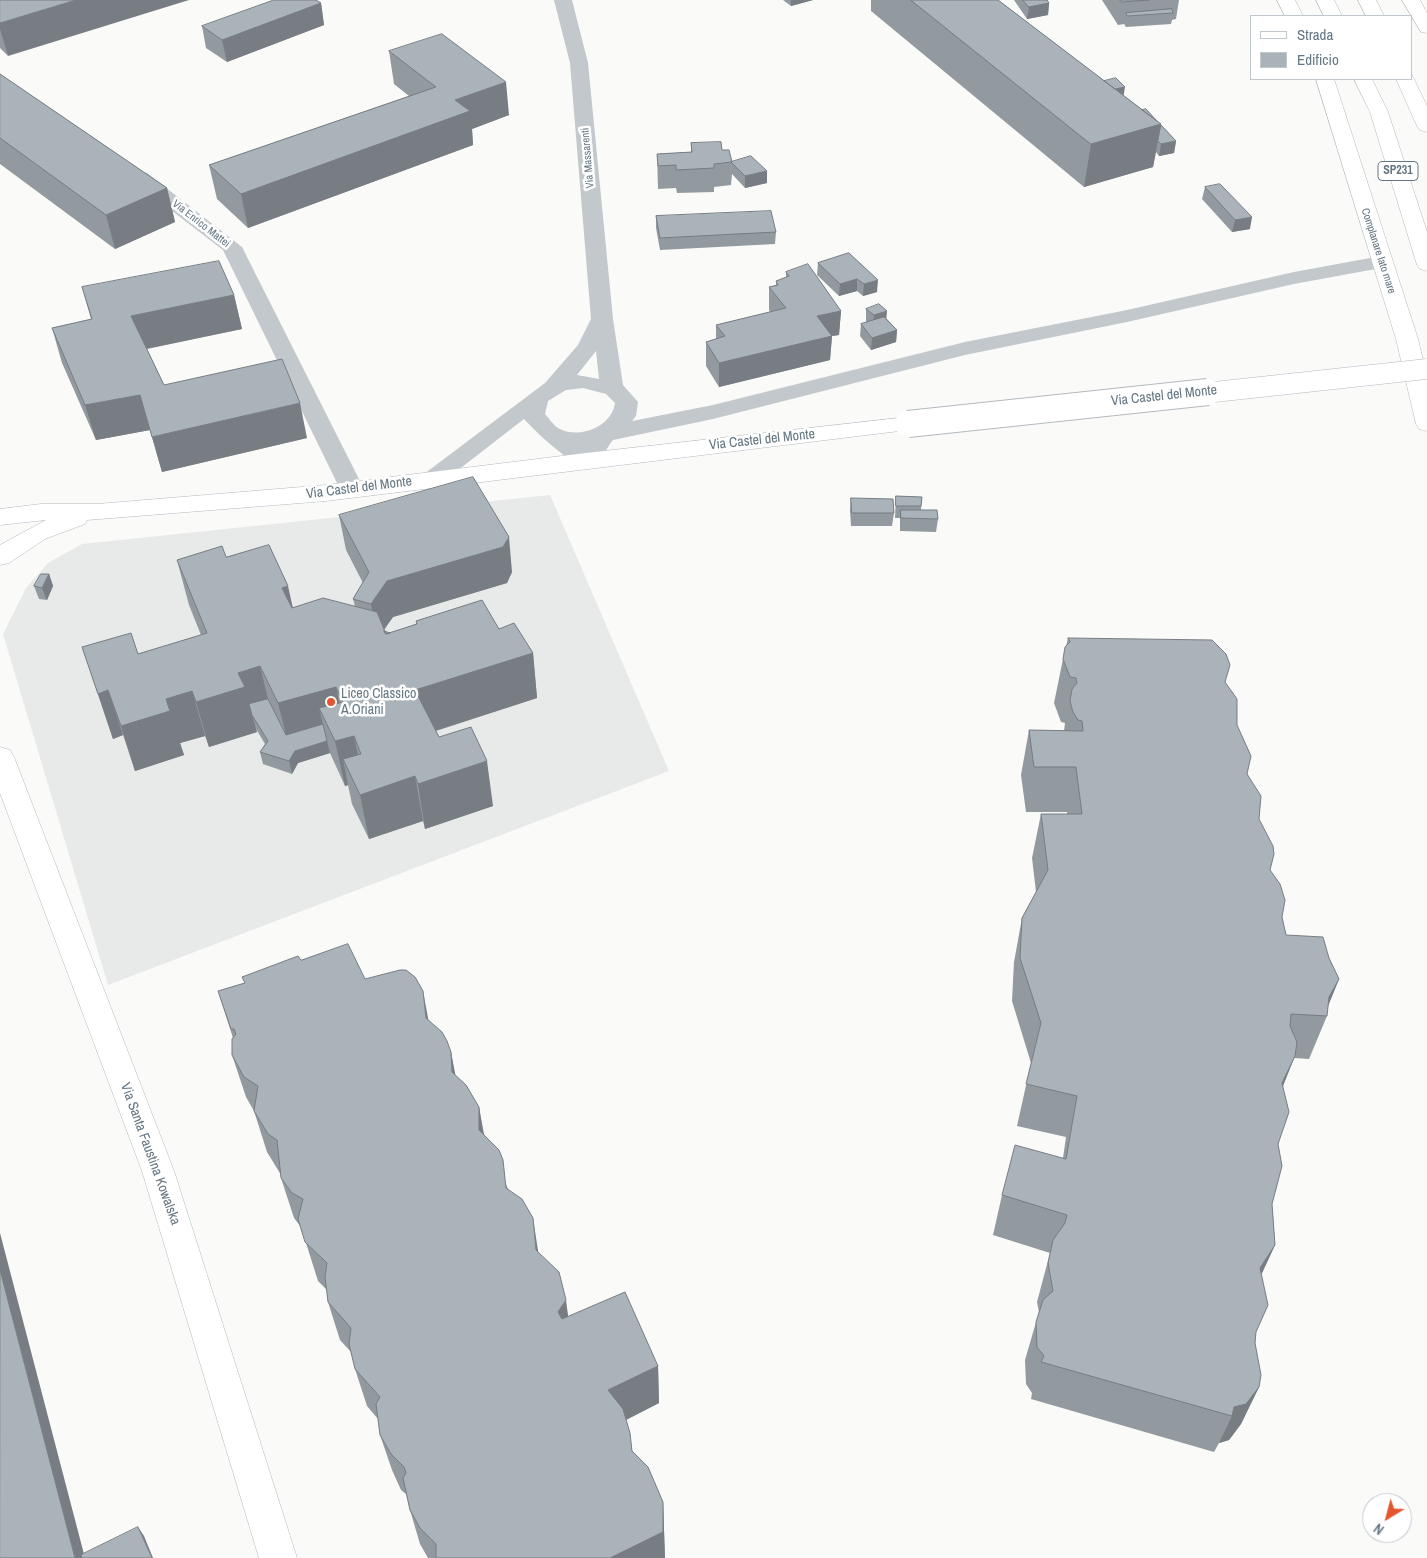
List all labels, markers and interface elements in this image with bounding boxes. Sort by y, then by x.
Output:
legend [1250,15,1412,80]
text: Strada [1297,24,1333,45]
text: Edificio [1297,49,1339,70]
street label: Via Massarenti [579,127,597,189]
road number: SP231 [1378,162,1418,180]
street label: Via Enrico Mattei [170,197,232,251]
street label: Complanare lato mare [1358,207,1398,295]
street label: Via Castel del Monte [1110,382,1218,410]
street label: Via Castel del Monte [708,426,816,454]
street label: Via Castel del Monte [305,473,413,503]
place label: Liceo Classico A.Oriani [341,686,416,719]
marker: Liceo Classico A.Oriani [325,696,337,708]
street label: Via Santa Faustina Kowalska [116,1081,184,1227]
north arrow [1362,1493,1412,1543]
text: N [1370,1520,1387,1539]

